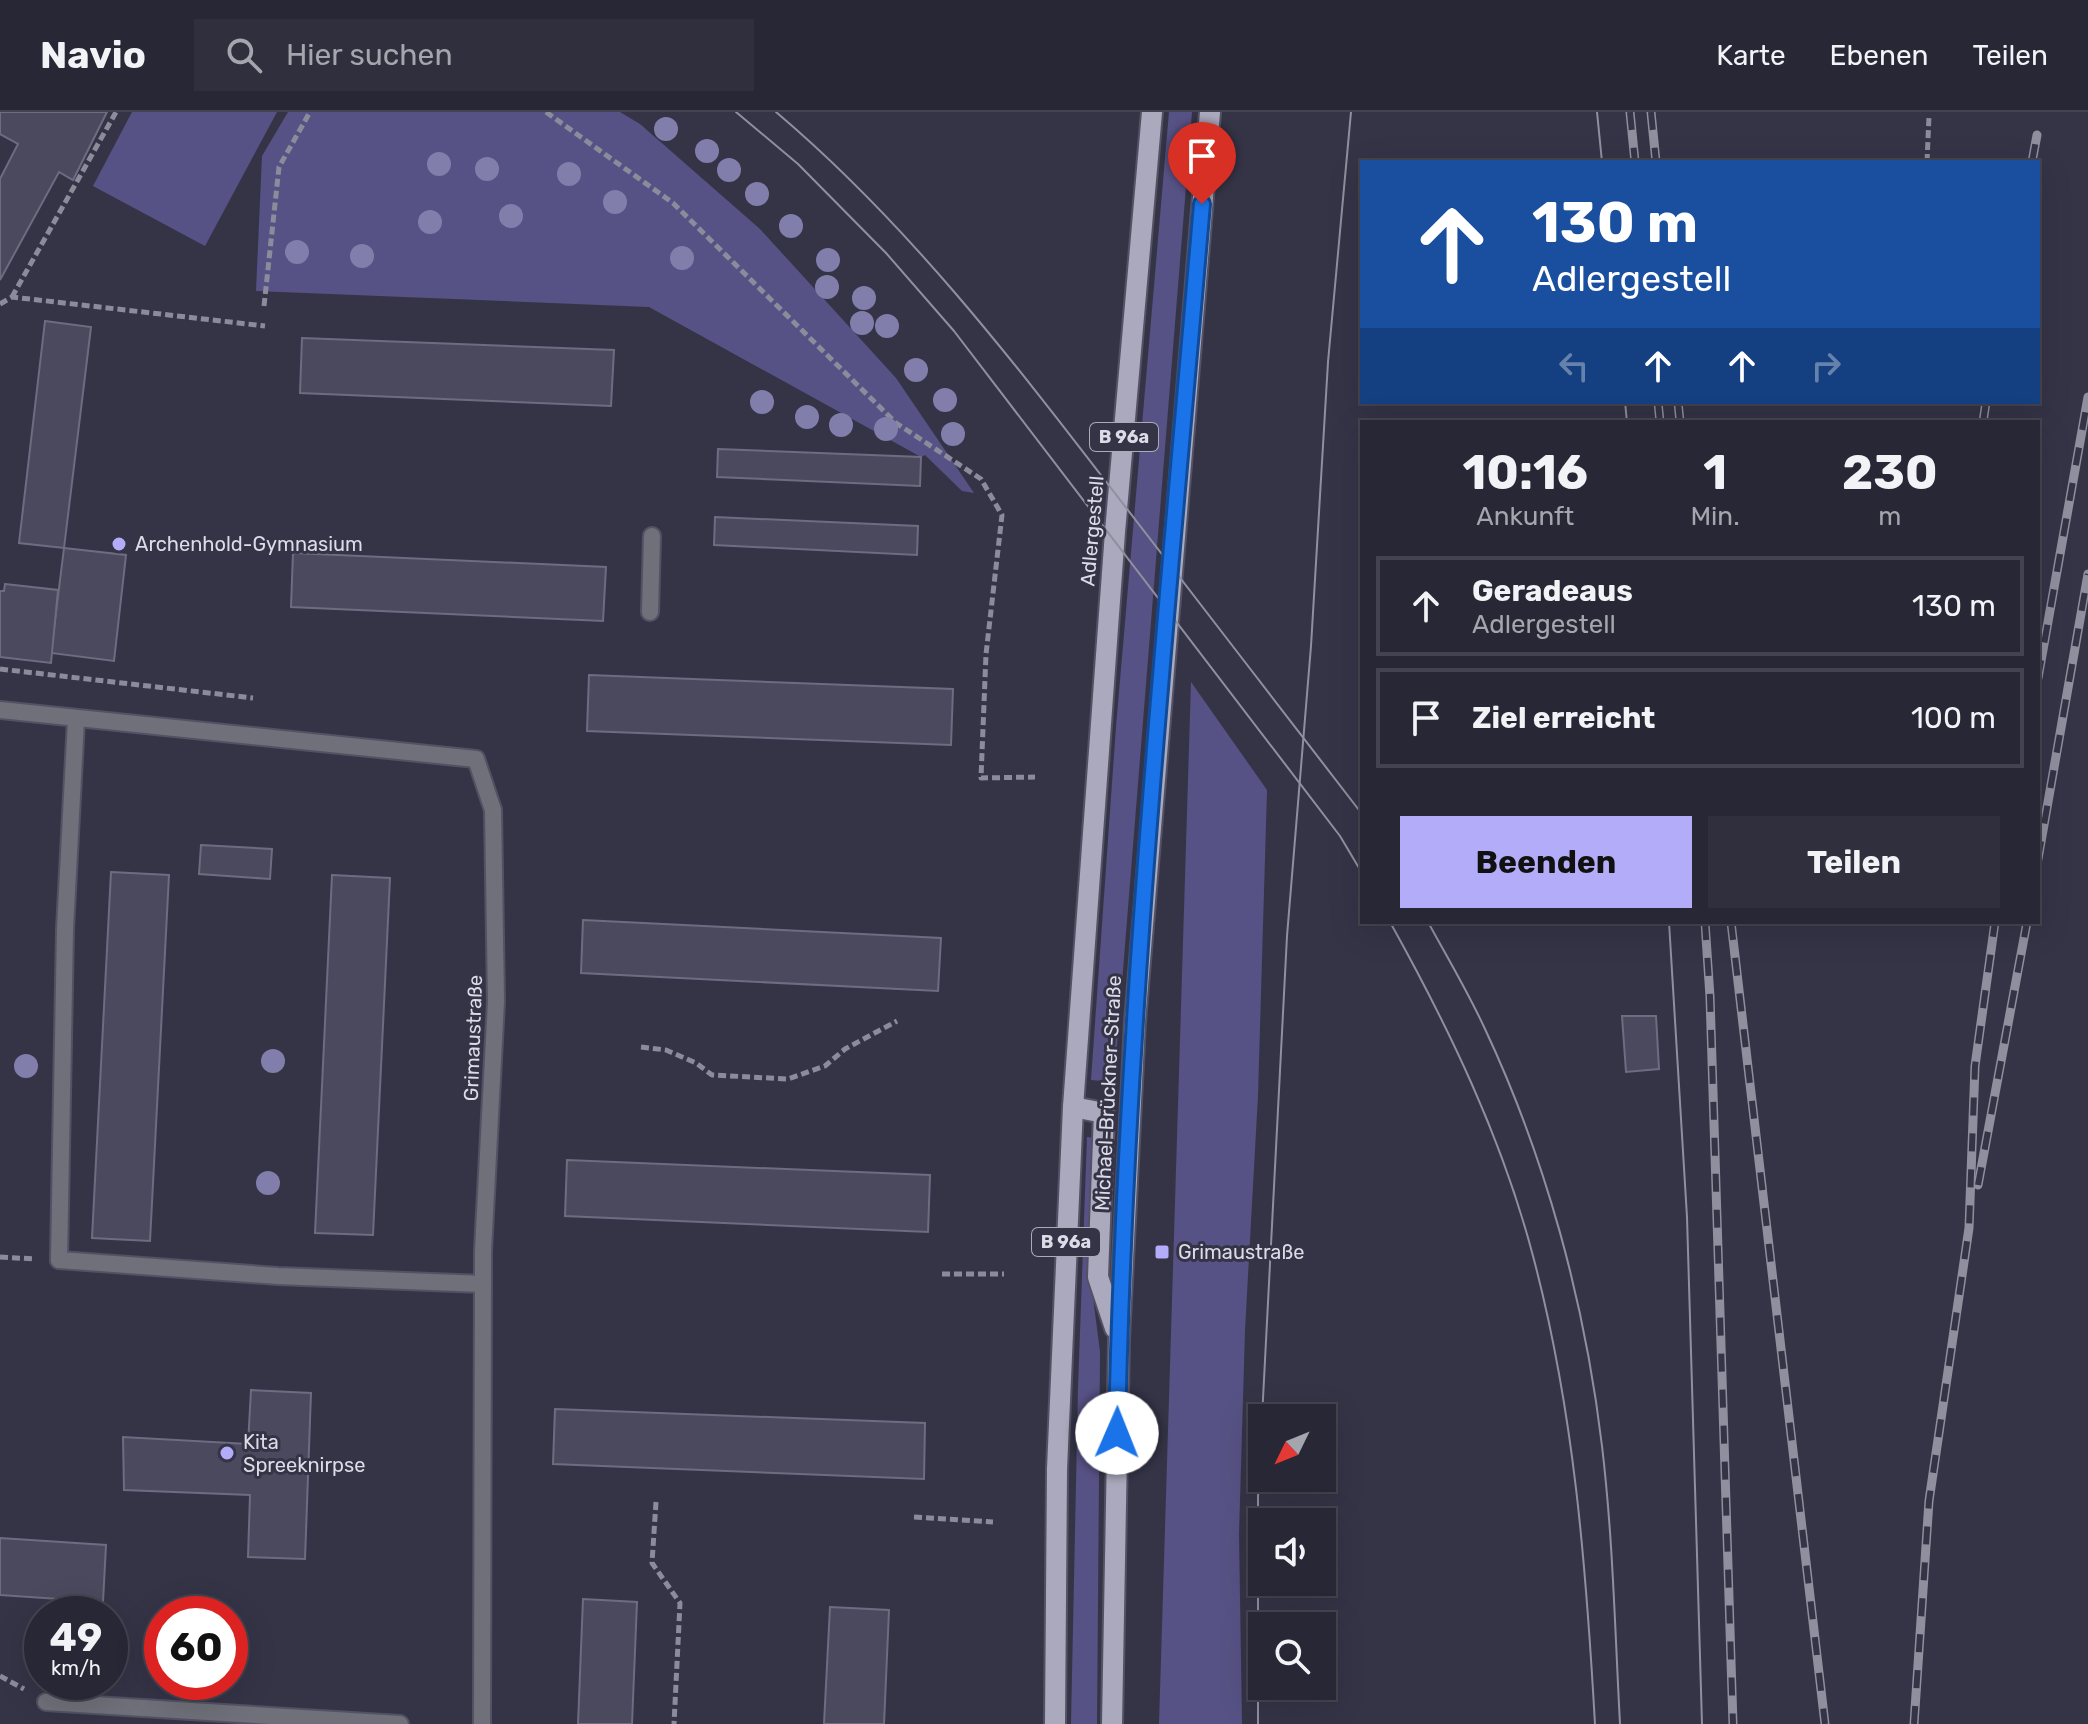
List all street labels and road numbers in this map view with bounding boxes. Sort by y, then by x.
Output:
road number: B 96a [1090,423,1158,451]
street label: Adlergestell [1075,475,1109,587]
street label: Grimaustraße [459,974,487,1102]
street label: Michael-Brückner-Straße [1090,974,1126,1212]
road number: B 96a [1032,1228,1100,1256]

